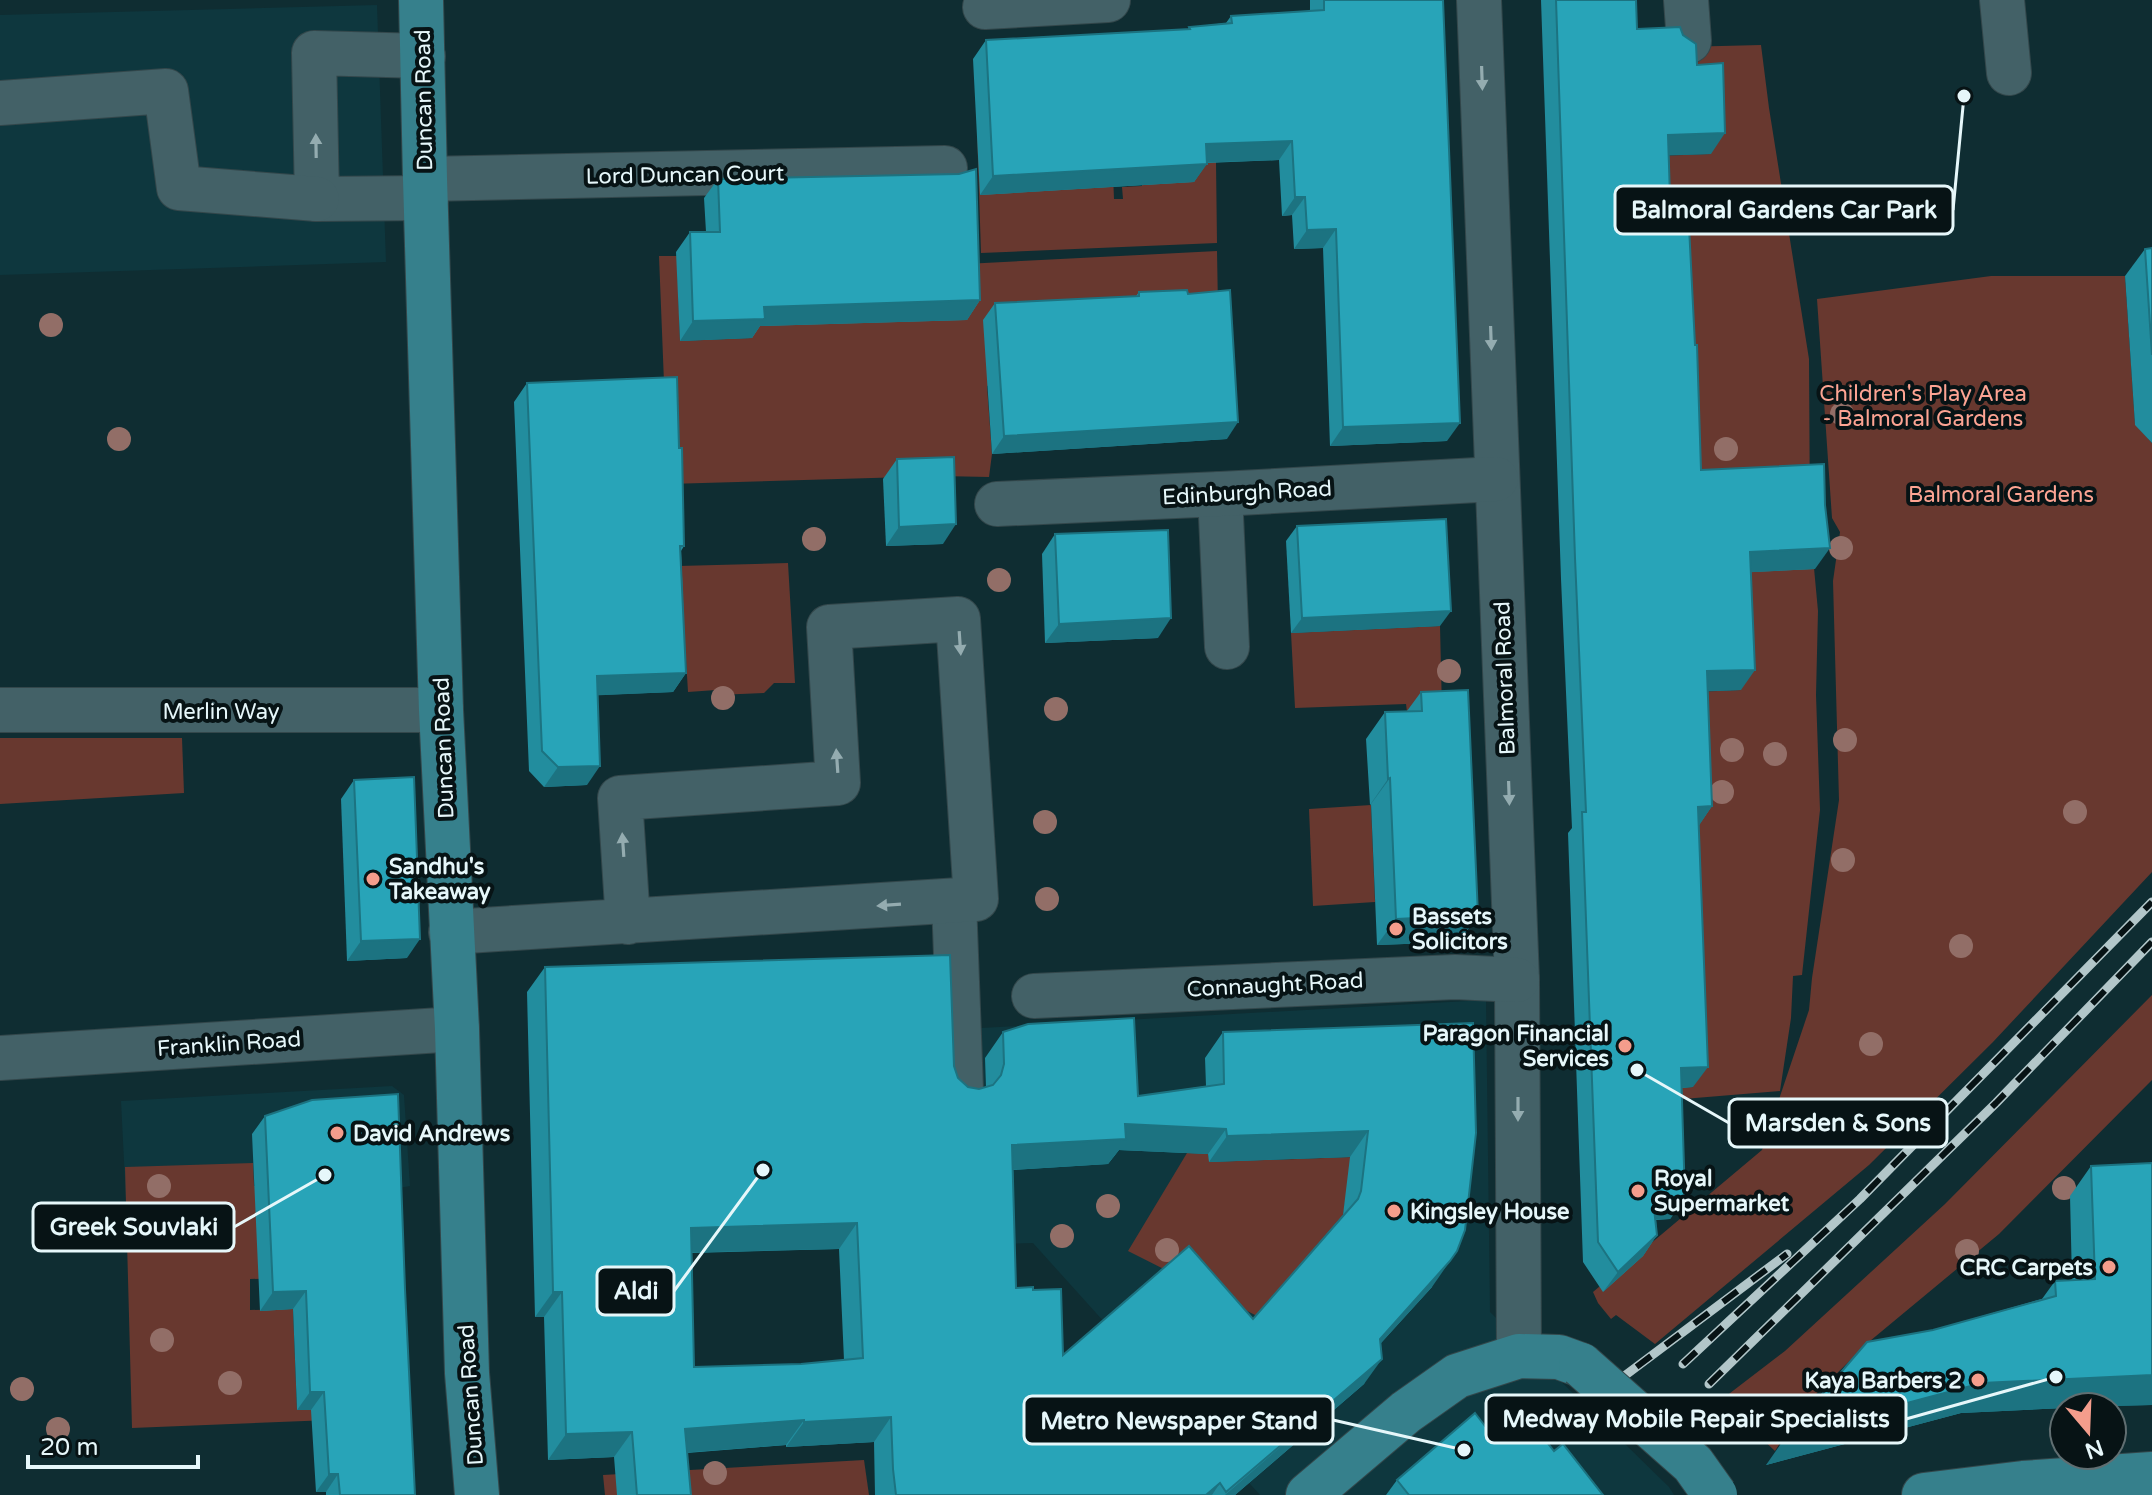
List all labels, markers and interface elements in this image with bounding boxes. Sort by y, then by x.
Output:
street label: Duncan Road [410,29,438,171]
one-way arrow [1475,66,1488,91]
one-way arrow [310,133,322,158]
street label: Lord Duncan Court [585,160,785,190]
callout: Balmoral Gardens Car Park [1615,186,1953,234]
text: Balmoral Gardens Car Park [1631,196,1937,225]
one-way arrow [1485,326,1498,351]
park label: Children's Play Area - Balmoral Gardens [1819,381,2027,432]
street label: Edinburgh Road [1161,476,1333,510]
park label: Balmoral Gardens [1908,482,2094,508]
street label: Balmoral Road [1489,601,1521,755]
one-way arrow [954,631,967,656]
street label: Duncan Road [429,677,459,819]
street label: Merlin Way [162,699,280,725]
one-way arrow [830,748,843,773]
one-way arrow [1502,781,1515,806]
one-way arrow [616,832,629,857]
place label: Sandhu's Takeaway [388,854,491,905]
marker: Sandhu's Takeaway [364,870,382,888]
one-way arrow [876,899,901,912]
place label: Bassets Solicitors [1412,904,1508,955]
marker: Bassets Solicitors [1387,920,1405,938]
street label: Connaught Road [1186,967,1364,1003]
place label: Paragon Financial Services [1422,1021,1609,1072]
street label: Franklin Road [156,1026,302,1062]
marker: Paragon Financial Services [1616,1037,1634,1055]
one-way arrow [1511,1097,1524,1122]
callout: Marsden & Sons [1729,1099,1947,1147]
text: Marsden & Sons [1745,1109,1931,1138]
place label: David Andrews [353,1121,511,1147]
marker: David Andrews [328,1124,346,1142]
place label: Royal Supermarket [1654,1166,1790,1217]
marker: Royal Supermarket [1629,1182,1647,1200]
place label: Kingsley House [1410,1199,1570,1225]
marker: Kingsley House [1385,1202,1403,1220]
callout: Greek Souvlaki [33,1203,234,1251]
text: Greek Souvlaki [50,1213,218,1242]
place label: CRC Carpets [1960,1255,2093,1281]
marker: CRC Carpets [2100,1258,2118,1276]
callout: Aldi [597,1267,674,1315]
text: Aldi [614,1277,658,1306]
street label: Duncan Road [453,1323,489,1466]
place label: Kaya Barbers 2 [1804,1368,1962,1394]
marker: Kaya Barbers 2 [1969,1371,1987,1389]
north arrow [2048,1391,2128,1471]
callout: Medway Mobile Repair Specialists [1486,1395,1906,1443]
callout: Metro Newspaper Stand [1024,1396,1333,1444]
text: Medway Mobile Repair Specialists [1502,1405,1890,1434]
text: Metro Newspaper Stand [1040,1407,1318,1436]
scale bar [28,1419,198,1469]
text: 20 m [40,1433,98,1462]
text: N [2082,1434,2107,1464]

